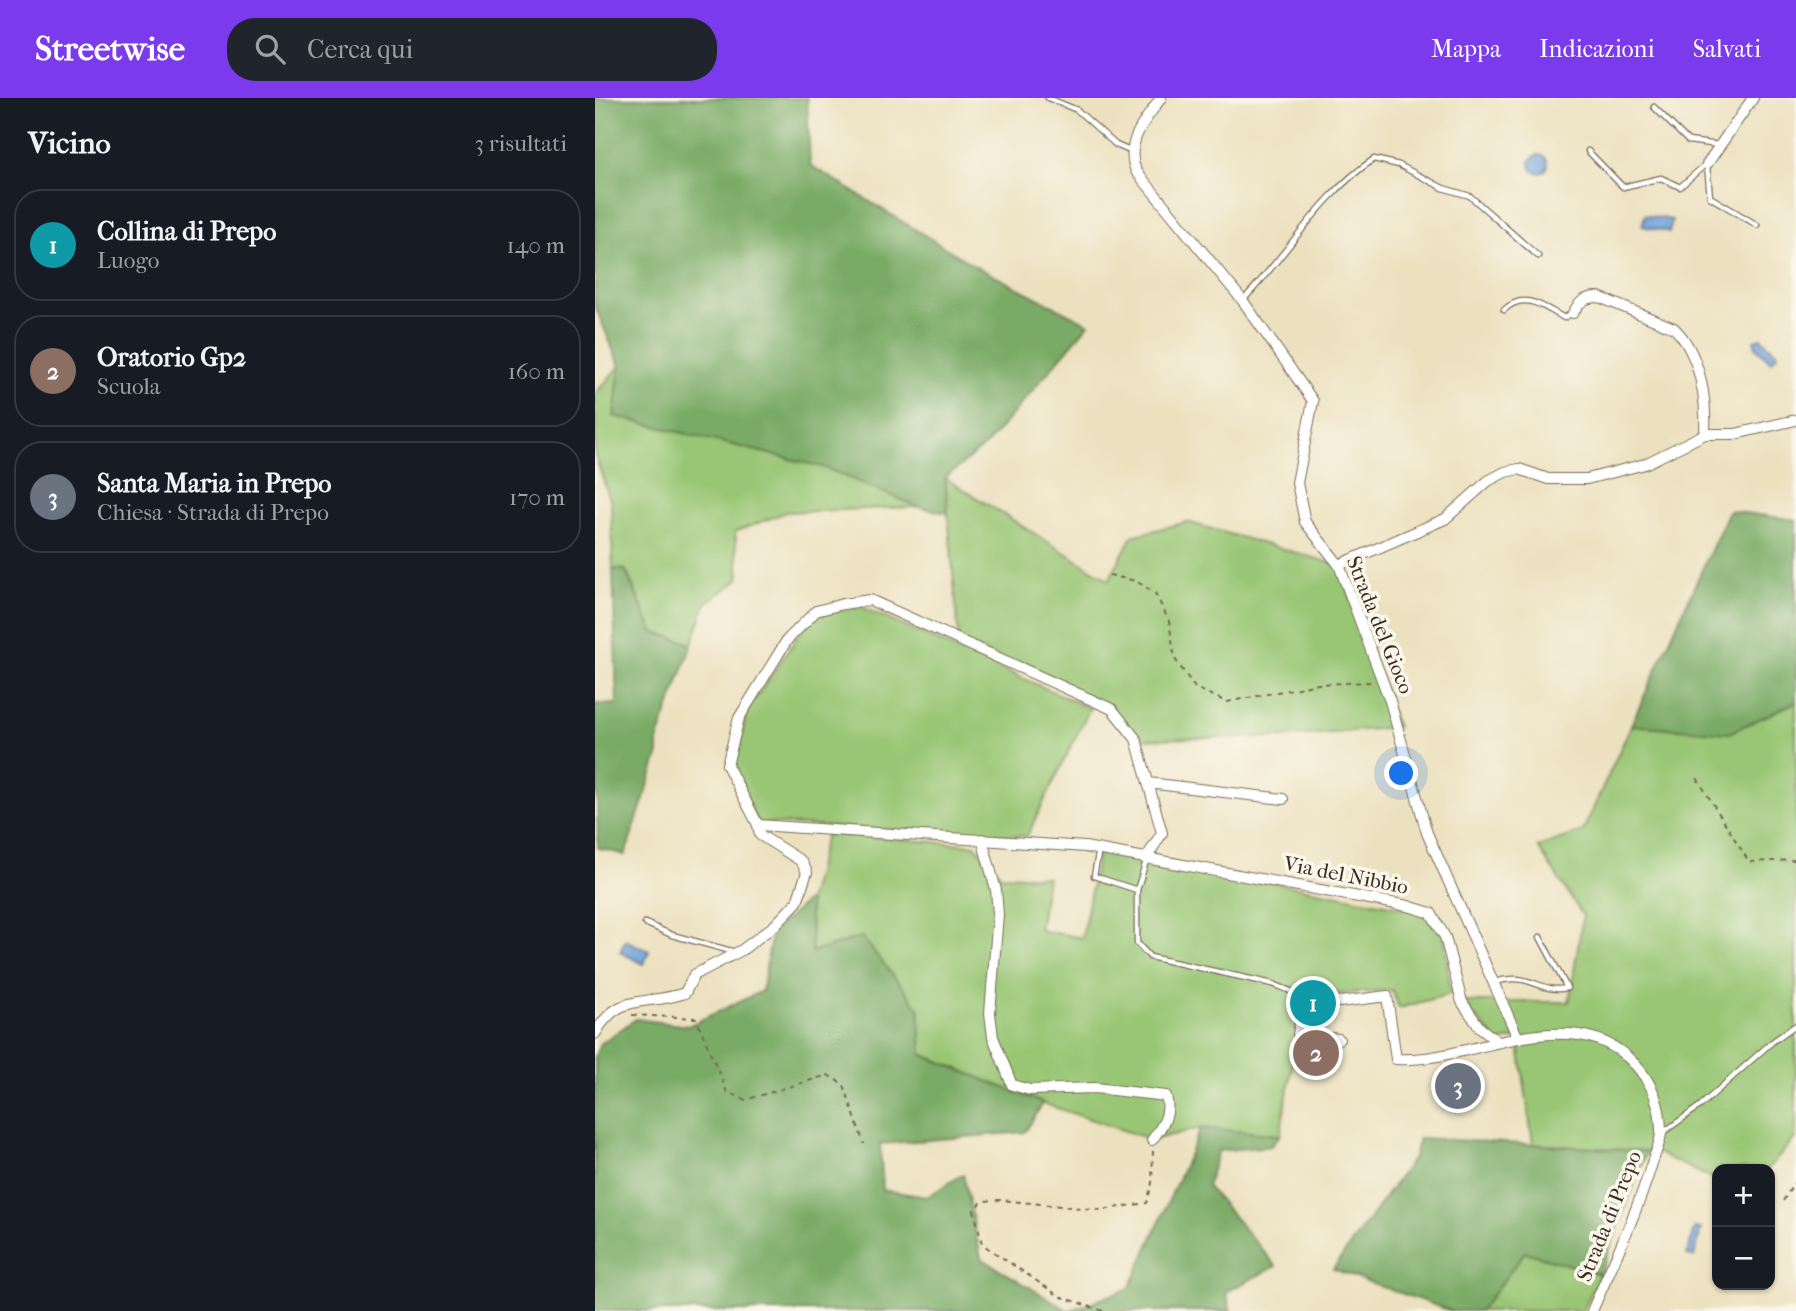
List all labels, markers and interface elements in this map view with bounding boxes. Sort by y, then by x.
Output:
search box [227,18,717,81]
text: Streetwise [35,30,185,69]
icon: search [251,30,289,68]
text: Cerca qui [307,34,413,65]
text: Mappa [1431,35,1501,63]
text: Indicazioni [1539,35,1655,63]
text: Salvati [1693,35,1761,63]
text: Vicino [28,126,111,161]
text: 3 risultati [474,130,567,157]
text: Collina di Prepo [97,216,276,247]
text: 1 [49,232,57,259]
text: 140 m [506,232,565,259]
text: Luogo [97,247,159,274]
text: Oratorio Gp2 [97,342,246,373]
text: 2 [47,358,59,385]
text: 160 m [508,358,565,385]
text: Scuola [97,373,160,400]
text: Santa Maria in Prepo [97,468,331,499]
text: 3 [48,484,58,511]
text: 170 m [509,484,565,511]
text: Chiesa · Strada di Prepo [97,499,329,526]
street label: Strada del Gioco [1341,553,1419,697]
your location [1384,756,1418,790]
street label: Via del Nibbio [1281,851,1410,899]
pin: 1 [1290,977,1336,1029]
pin: 2 [1293,1027,1339,1079]
pin: 3 [1435,1060,1481,1112]
street label: Strada di Prepo [1572,1147,1646,1285]
map controls [1712,1164,1775,1290]
button: + [1712,1164,1775,1227]
button: − [1712,1227,1775,1290]

